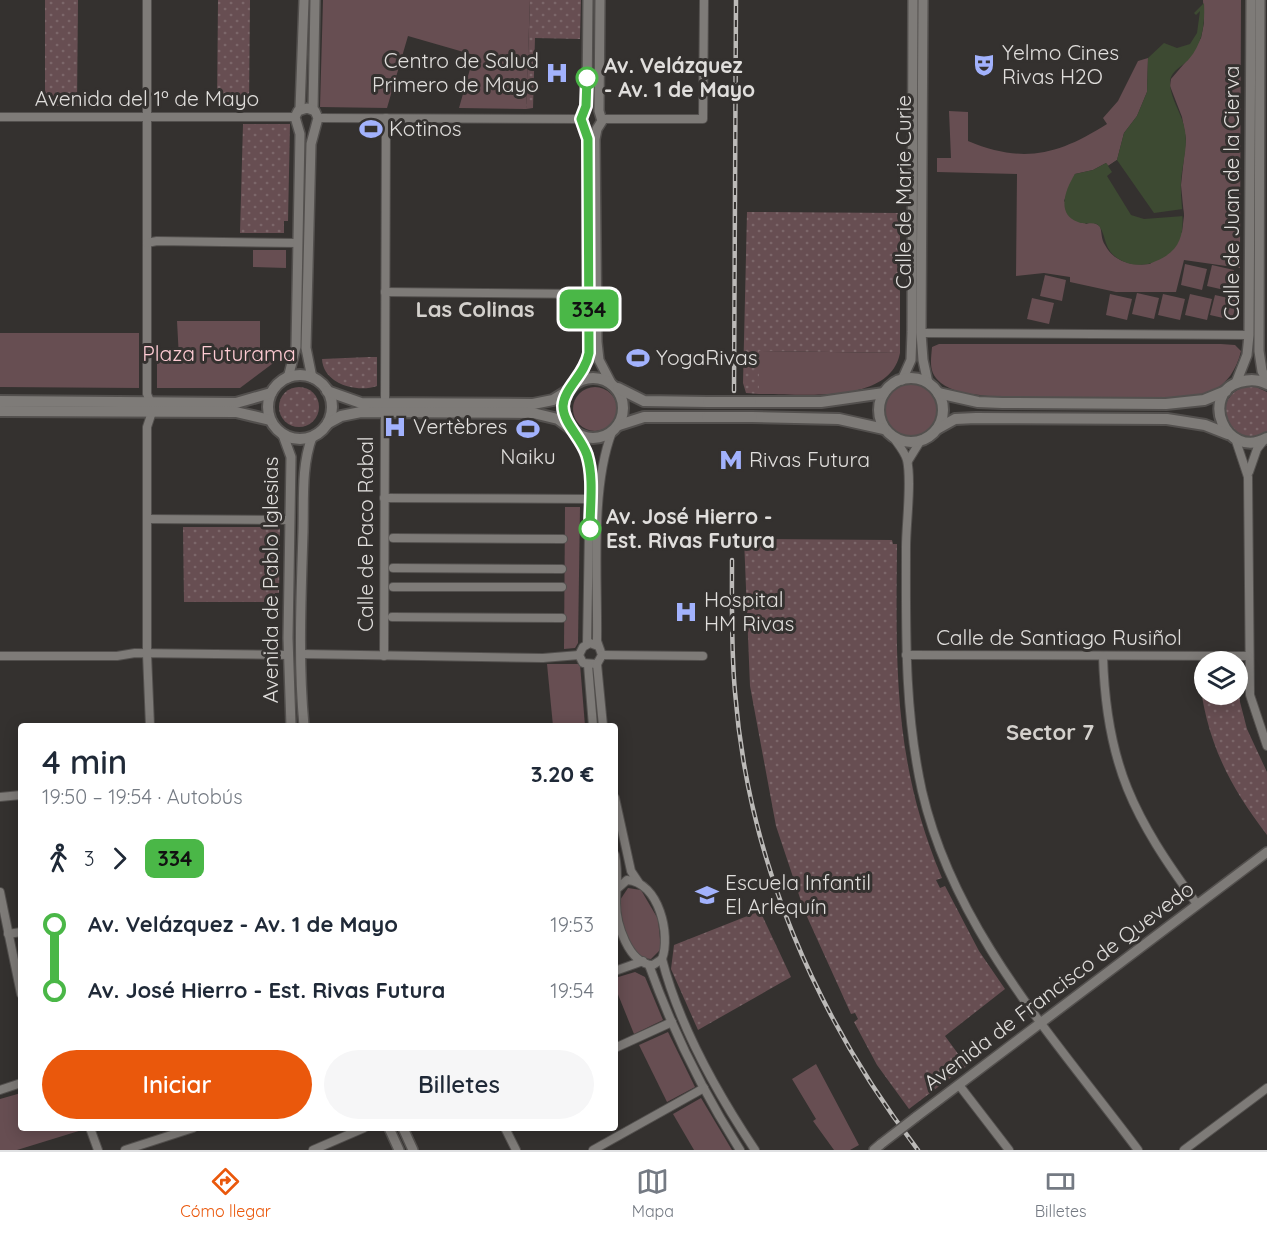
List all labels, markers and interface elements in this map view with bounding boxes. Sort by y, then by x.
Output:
place label: Yelmo Cines Rivas H2O [1002,39,1119,89]
place label: Centro de Salud Primero de Mayo [372,47,539,97]
place label: Av. Velázquez - Av. 1 de Mayo [604,52,755,102]
theatre icon: Yelmo Cines Rivas H2O [971,52,997,78]
hospital icon: Centro de Salud Primero de Mayo [544,60,570,86]
street label: Calle de Juan de la Cierva [1218,66,1244,320]
marker: Av. Velázquez - Av. 1 de Mayo [576,67,598,89]
street label: Avenida del 1º de Mayo [35,85,259,111]
street label: Calle de Marie Curie [890,95,916,289]
place label: Kotinos [389,115,462,141]
sports icon: Kotinos [358,116,384,142]
line badge: 334 [554,290,624,328]
district label: Las Colinas [415,295,535,323]
text: 334 [572,296,606,322]
park label: Plaza Futurama [142,340,296,366]
place label: YogaRivas [656,344,758,370]
sports icon: YogaRivas [625,345,651,371]
place label: Vertèbres [413,413,507,439]
hospital icon: Vertèbres [382,414,408,440]
sports icon: Naiku [515,416,541,442]
street label: Calle de Paco Rabal [352,436,378,632]
place label: Naiku [500,443,556,469]
place label: Rivas Futura [749,446,870,472]
metro station icon: Rivas Futura [718,447,744,473]
street label: Avenida de Pablo Iglesias [257,457,283,703]
place label: Av. José Hierro - Est. Rivas Futura [606,503,775,553]
marker: Av. José Hierro - Est. Rivas Futura [579,518,601,540]
place label: Hospital HM Rivas [704,586,794,636]
hospital icon: Hospital HM Rivas [673,599,699,625]
street label: Calle de Santiago Rusiñol [936,624,1182,650]
map controls [1194,651,1248,705]
button: layers [1194,651,1248,705]
district label: Sector 7 [1006,718,1094,746]
text: 4 min [42,741,127,782]
text: 3.20 € [531,760,594,788]
text: 19:50 – 19:54 · Autobús [42,784,243,809]
icon: walk [42,842,75,875]
icon: forward [103,842,136,875]
text: 334 [157,845,192,871]
text: 3 [84,846,94,871]
place label: Escuela Infantil El Arlequín [725,869,871,919]
street label: Avenida de Francisco de Quevedo [918,875,1199,1095]
school or university icon: Escuela Infantil El Arlequín [694,882,720,908]
text: Av. Velázquez - Av. 1 de Mayo [88,910,398,938]
text: 19:53 [550,912,594,937]
text: Av. José Hierro - Est. Rivas Futura [88,976,445,1004]
text: 19:54 [550,978,594,1003]
button: Iniciar [42,1050,312,1119]
button: Billetes [324,1050,594,1119]
tab: Cómo llegar [180,1165,271,1221]
tab: Mapa [632,1165,674,1221]
tab: Billetes [1035,1165,1087,1221]

